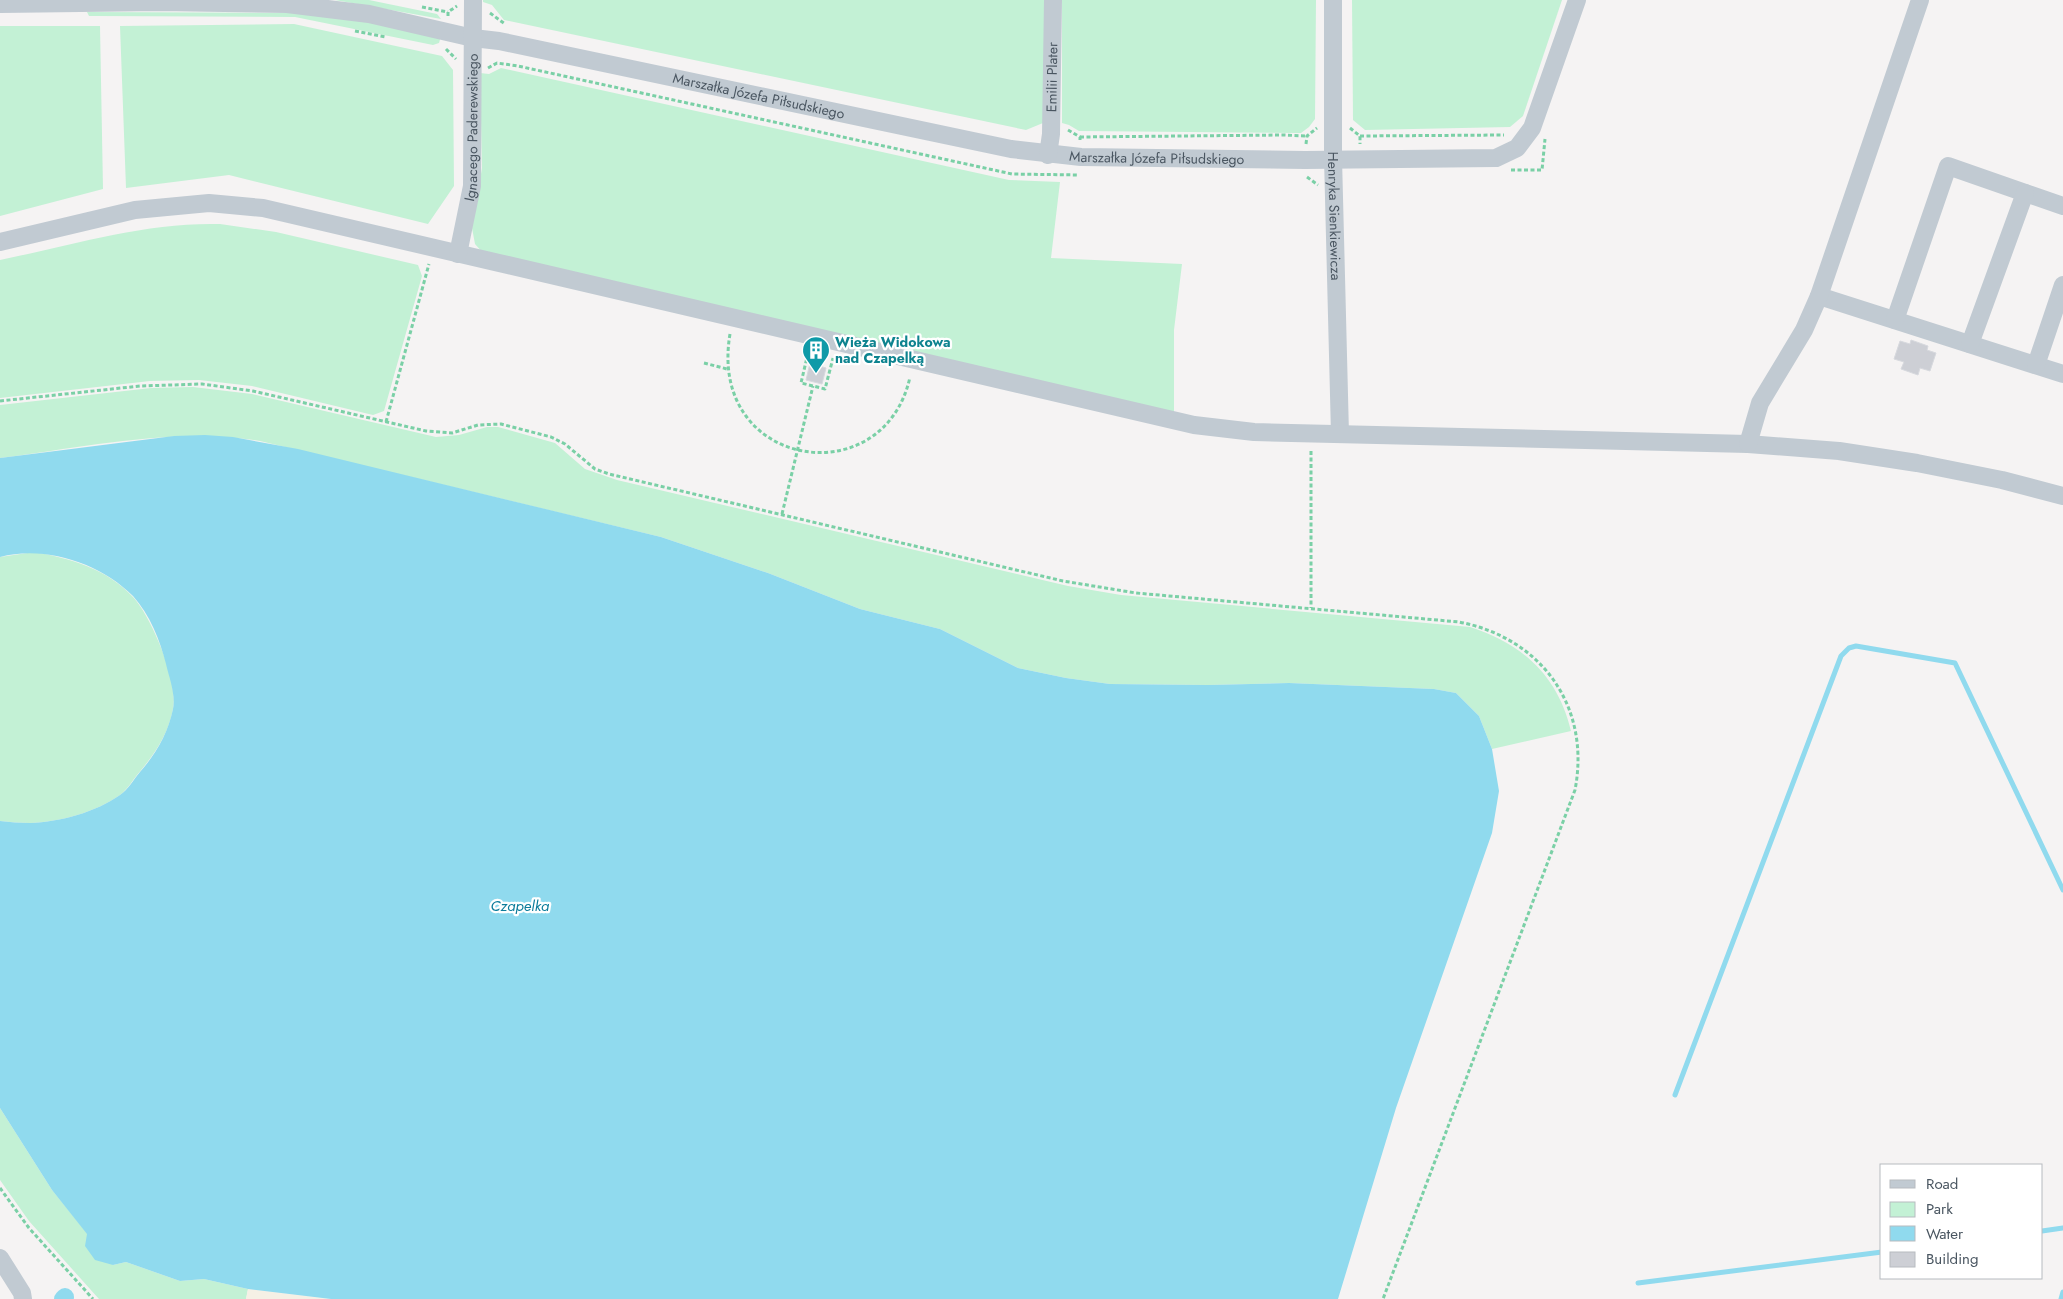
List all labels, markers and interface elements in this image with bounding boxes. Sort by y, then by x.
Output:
street label: Emilii Plater [1041,42,1062,112]
street label: Ignacego Paderewskiego [459,53,483,203]
street label: Marszałka Józefa Piłsudskiego [671,68,847,124]
street label: Marszałka Józefa Piłsudskiego [1068,146,1245,169]
street label: Henryka Sienkiewicza [1323,152,1346,281]
place label: Wieża Widokowa nad Czapelką [835,332,951,368]
building icon: Wieża Widokowa nad Czapelką [801,335,831,374]
water label: Czapelka [491,895,550,917]
legend [1880,1164,2043,1279]
text: Road [1926,1173,1958,1195]
text: Park [1926,1198,1953,1220]
text: Water [1926,1223,1964,1245]
text: Building [1926,1248,1978,1270]

